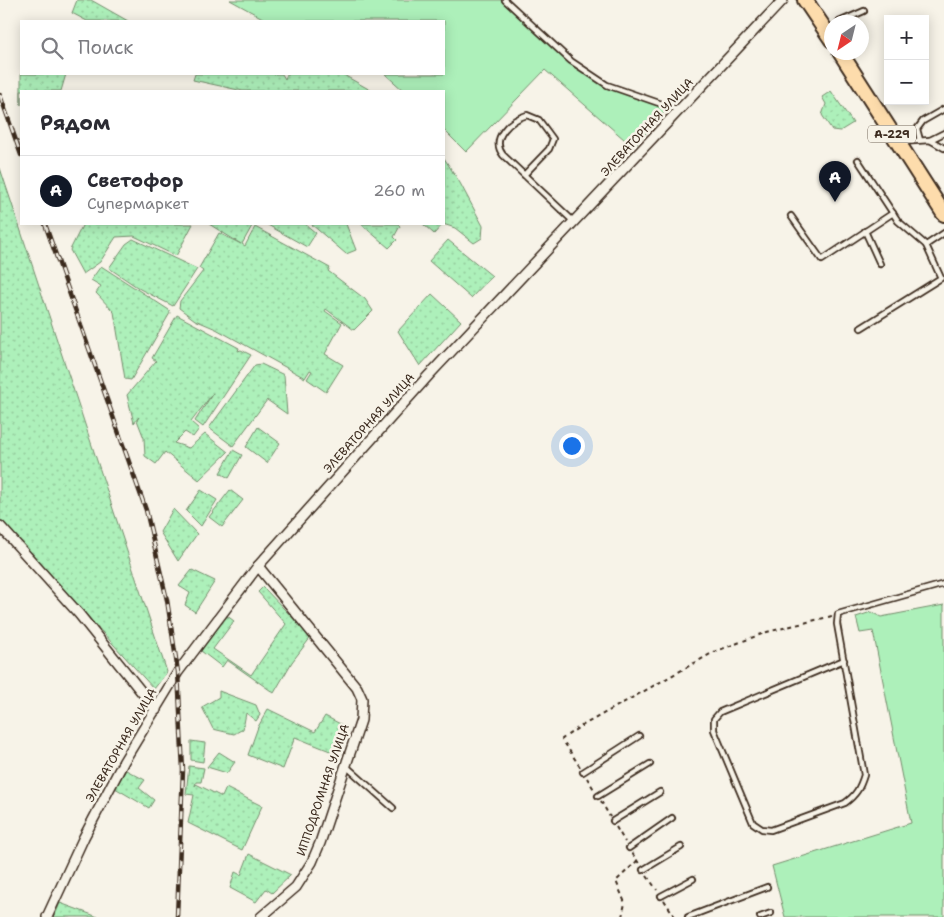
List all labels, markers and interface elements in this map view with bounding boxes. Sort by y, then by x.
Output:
north arrow [824,15,869,60]
map controls [884,15,929,105]
button: + [884,15,929,60]
search box [20,20,445,75]
icon: search [38,34,66,62]
text: Поиск [78,35,133,60]
button: − [884,60,929,105]
street label: ЭЛЕВАТОРНАЯ УЛИЦА [597,74,697,180]
text: Рядом [40,109,110,137]
road number: А-229 [868,126,916,142]
pin: A [819,161,851,202]
text: Светофор [87,168,183,193]
text: A [50,180,62,201]
text: 260 m [373,180,425,201]
text: Супермаркет [87,193,189,214]
street label: ЭЛЕВАТОРНАЯ УЛИЦА [320,369,418,476]
your location [559,433,585,459]
street label: ЭЛЕВАТОРНАЯ УЛИЦА [82,685,160,805]
street label: ИППОДРОМНАЯ УЛИЦА [293,722,353,858]

